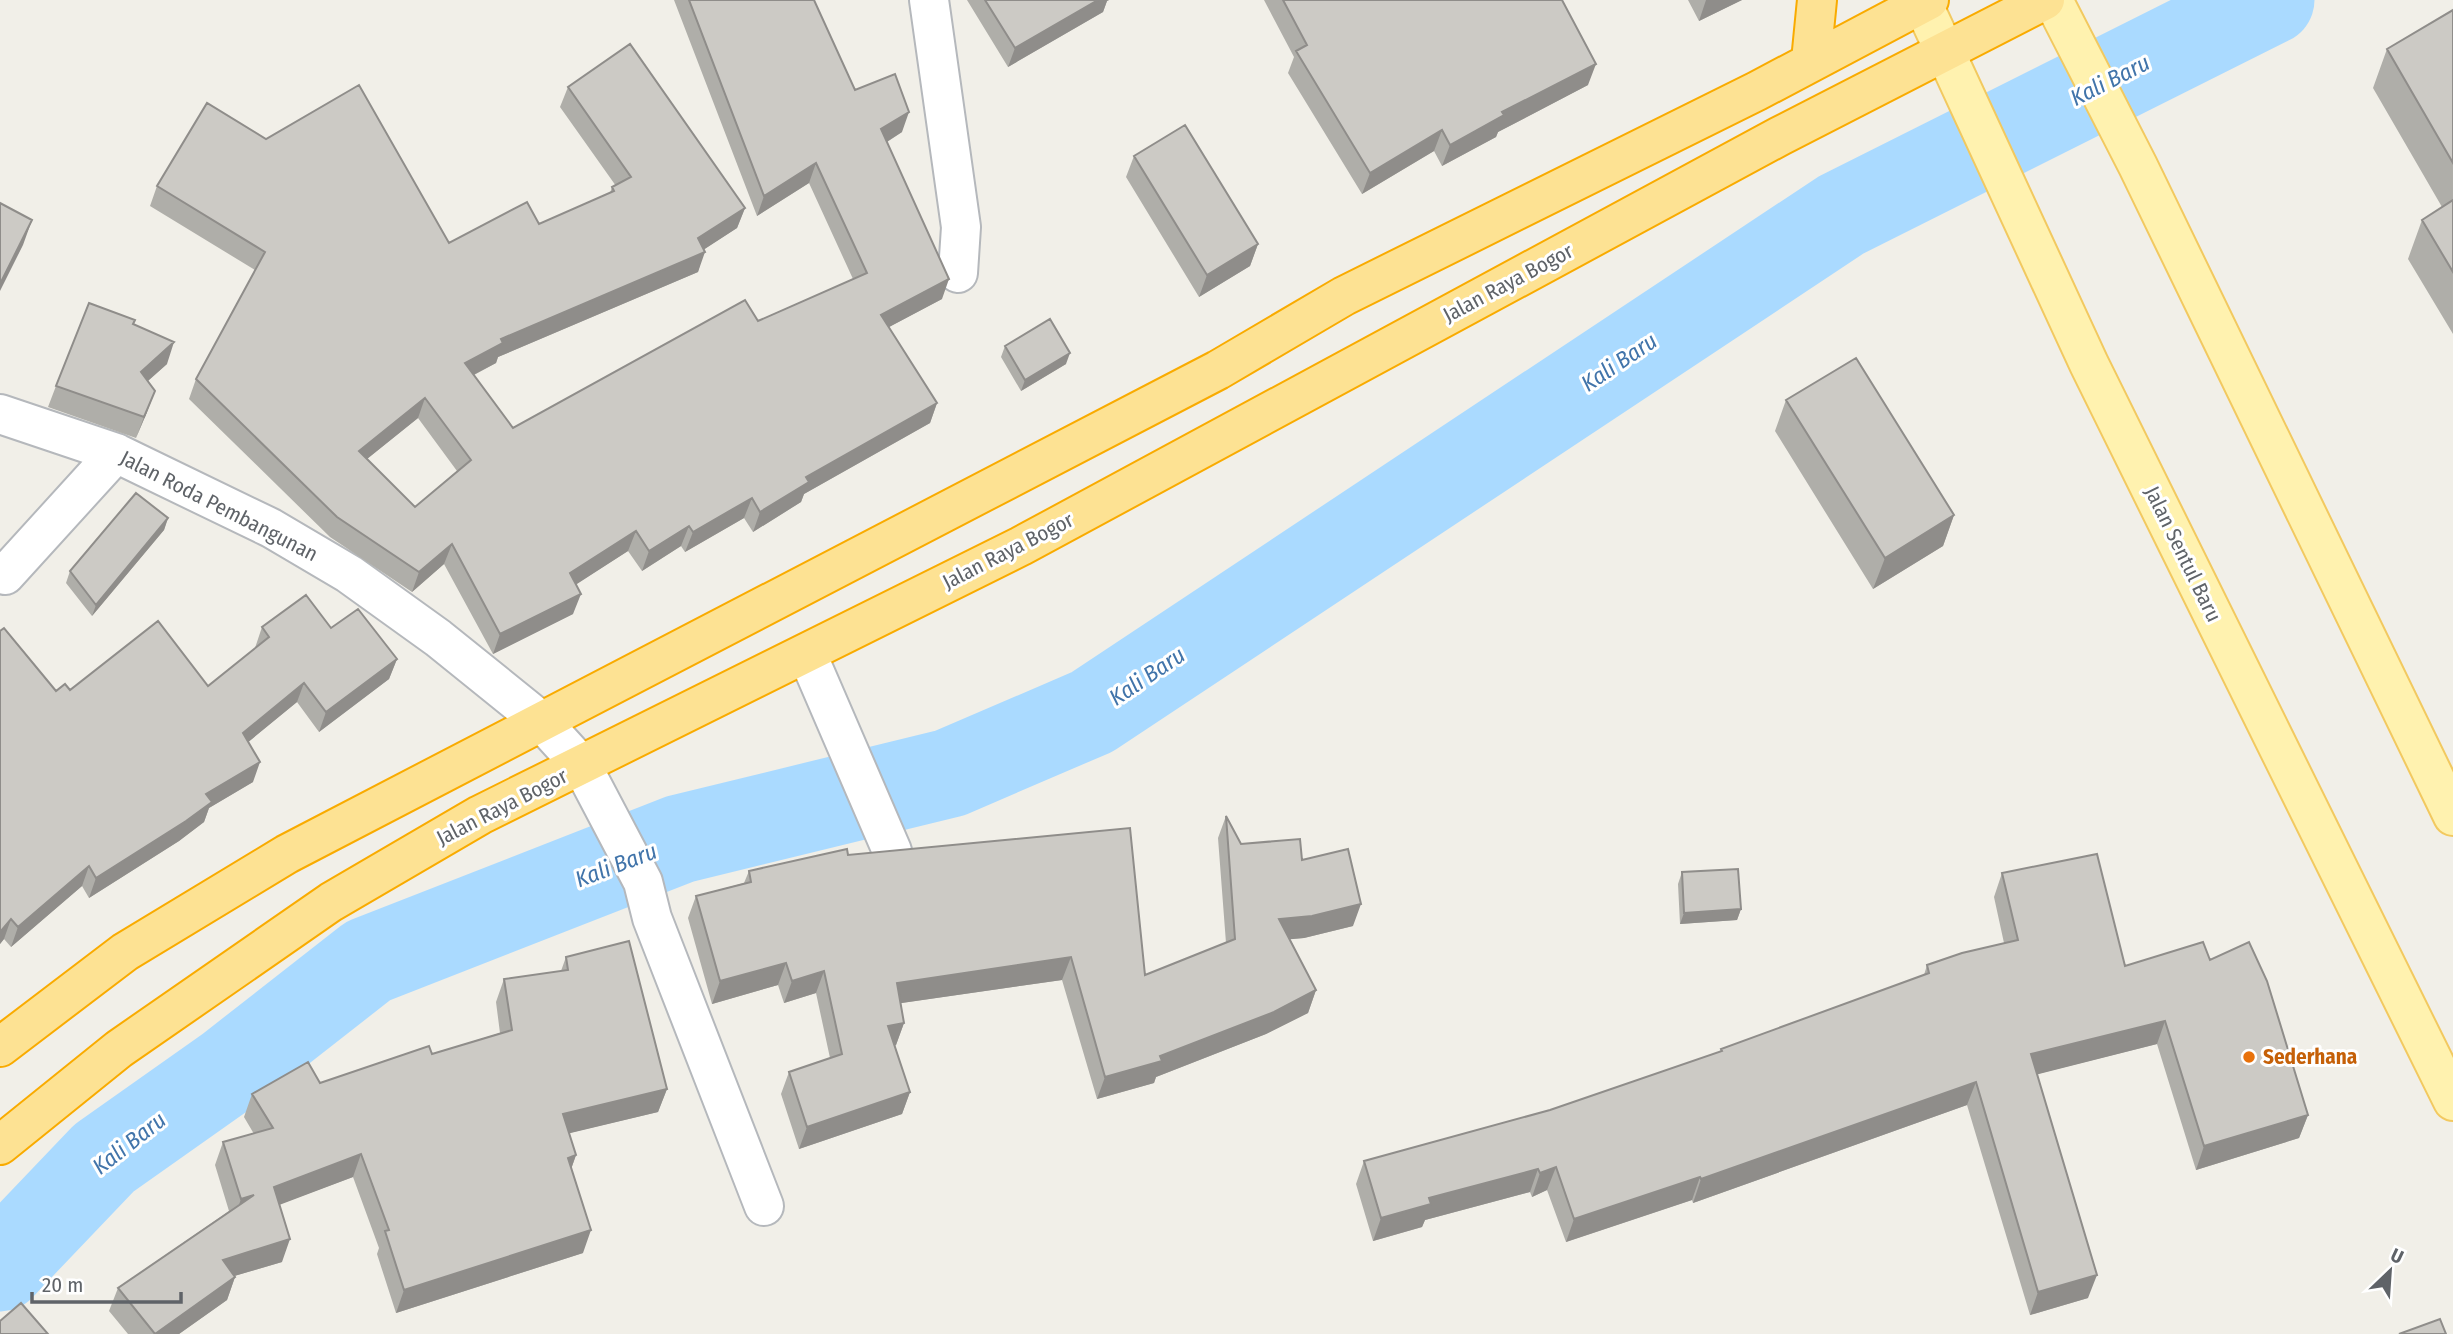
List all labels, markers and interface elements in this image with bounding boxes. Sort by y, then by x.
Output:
water label: Kali Baru [2066,48,2154,112]
street label: Jalan Raya Bogor [1439,238,1578,328]
water label: Kali Baru [1576,327,1662,397]
street label: Jalan Roda Pembangunan [116,445,322,567]
street label: Jalan Sentul Baru [2139,482,2227,626]
street label: Jalan Raya Bogor [938,507,1078,595]
water label: Kali Baru [1104,641,1190,711]
street label: Jalan Raya Bogor [432,763,572,851]
water label: Kali Baru [571,837,661,893]
place label: Sederhana [2263,1044,2357,1070]
marker: Sederhana [2241,1049,2257,1065]
water label: Kali Baru [87,1106,171,1180]
north arrow [2355,1236,2425,1306]
text: U [2387,1243,2407,1269]
scale bar [32,1260,180,1304]
text: 20 m [42,1272,83,1298]

